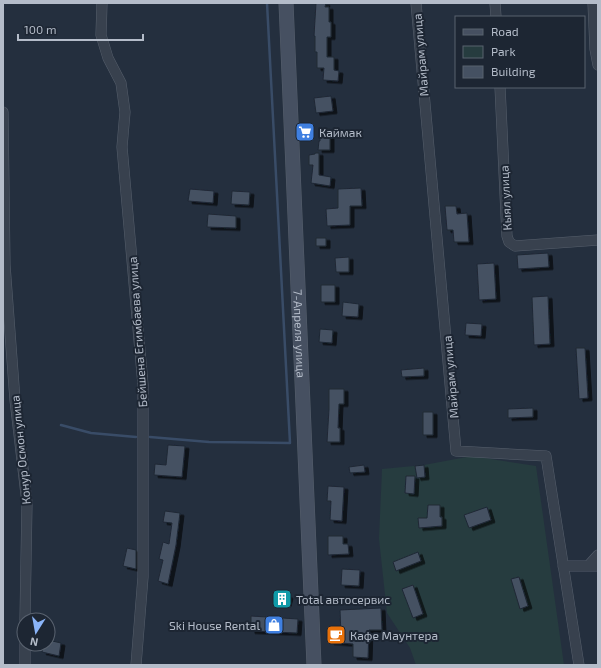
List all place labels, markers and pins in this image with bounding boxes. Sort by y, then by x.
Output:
supermarket icon: Каймак [294,121,316,143]
place label: Каймак [319,125,362,139]
building icon: Total автосервис [271,588,293,610]
place label: Total автосервис [296,592,390,606]
shop icon: Ski House Rental [263,614,285,636]
place label: Ski House Rental [169,618,260,632]
cafe icon: Кафе Маунтера [325,624,347,646]
place label: Кафе Маунтера [350,628,438,643]

